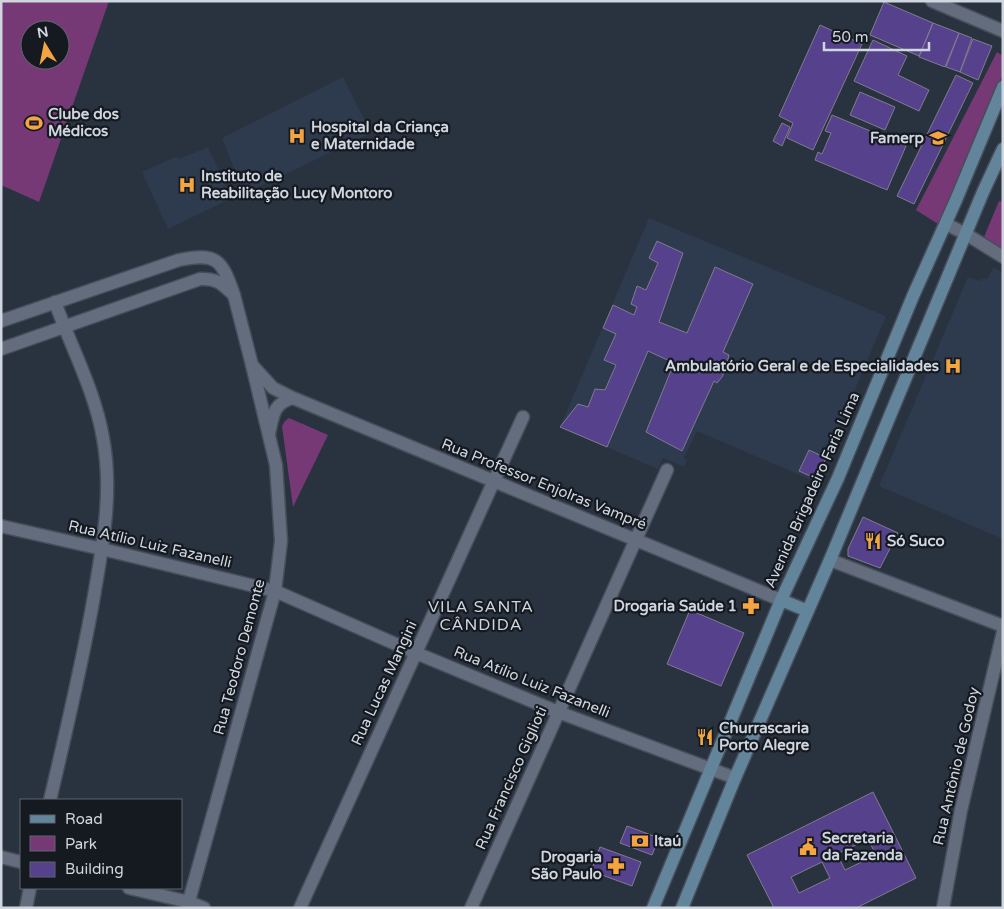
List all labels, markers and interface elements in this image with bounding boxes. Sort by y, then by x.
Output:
north arrow [20,20,70,70]
scale bar [824,20,929,52]
text: N [36,23,50,42]
text: 50 m [832,28,869,46]
place label: Clube dos Médicos [48,105,119,140]
sports icon: Clube dos Médicos [24,113,44,133]
place label: Hospital da Criança e Maternidade [311,118,449,153]
hospital icon: Hospital da Criança e Maternidade [287,126,307,146]
school or university icon: Famerp [928,128,948,148]
place label: Famerp [870,129,925,148]
place label: Instituto de Reabilitação Lucy Montoro [201,167,392,203]
hospital icon: Instituto de Reabilitação Lucy Montoro [177,175,197,195]
hospital icon: Ambulatório Geral e de Especialidades [943,356,963,376]
place label: Ambulatório Geral e de Especialidades [665,357,939,376]
street label: Avenida Brigadeiro Faria Lima [761,389,863,591]
street label: Rua Professor Enjolras Vampré [439,435,649,533]
street label: Rua Atílio Luiz Fazanelli [67,516,233,572]
restaurant icon: Só Suco [863,531,883,551]
place label: Só Suco [887,532,945,550]
street label: Rua Teodoro Demonte [210,577,268,737]
pharmacy icon: Drogaria Saúde 1 [741,596,761,616]
district label: VILA SANTA CÂNDIDA [428,597,534,635]
place label: Drogaria Saúde 1 [614,597,737,616]
street label: Rua Lucas Mangini [347,618,421,748]
street label: Rua Atílio Luiz Fazanelli [451,642,613,722]
street label: Rua Antônio de Godoy [929,685,983,847]
street label: Rua Francisco Giglioti [471,704,551,852]
place label: Churrascaria Porto Alegre [719,719,810,755]
restaurant icon: Churrascaria Porto Alegre [695,727,715,747]
legend [20,799,182,889]
text: Road [65,810,103,828]
place label: Secretaria da Fazenda [822,829,903,864]
bank icon: Itaú [630,831,650,851]
place label: Itaú [654,832,681,850]
text: Park [65,835,97,853]
public building icon: Secretaria da Fazenda [798,837,818,857]
place label: Drogaria São Paulo [531,848,602,883]
pharmacy icon: Drogaria São Paulo [606,856,626,876]
text: Building [65,860,124,878]

